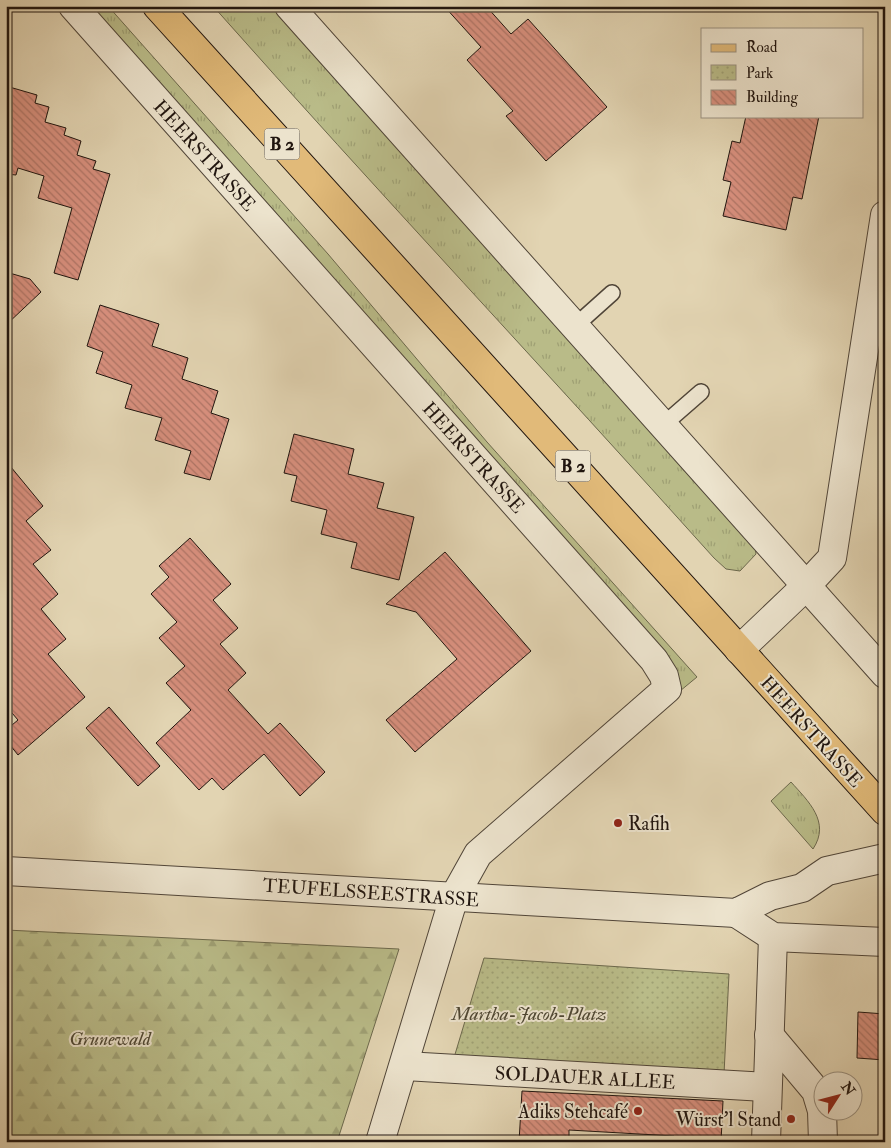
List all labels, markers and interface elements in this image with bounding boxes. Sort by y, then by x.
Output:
legend [701,28,864,118]
text: Road [746,38,778,57]
text: Park [746,64,773,83]
text: Building [746,88,798,107]
street label: HEERSTRASSE [148,95,261,217]
road number: B 2 [264,128,300,160]
street label: HEERSTRASSE [417,397,530,519]
road number: B 2 [556,451,590,482]
street label: HEERSTRASSE [755,671,868,793]
place label: Rafih [628,812,670,836]
marker: Rafih [612,817,624,829]
street label: TEUFELSSEESTRASSE [262,873,480,913]
park label: Martha-Jacob-Platz [451,1002,606,1026]
park label: Grunewald [69,1027,152,1051]
street label: SOLDAUER ALLEE [494,1061,676,1095]
north arrow [814,1070,864,1120]
text: N [837,1078,859,1099]
place label: Adiks Stehcafé [517,1100,628,1124]
marker: Adiks Stehcafé [632,1105,644,1117]
place label: Würst'l Stand [674,1108,782,1132]
marker: Würst'l Stand [785,1113,797,1125]

